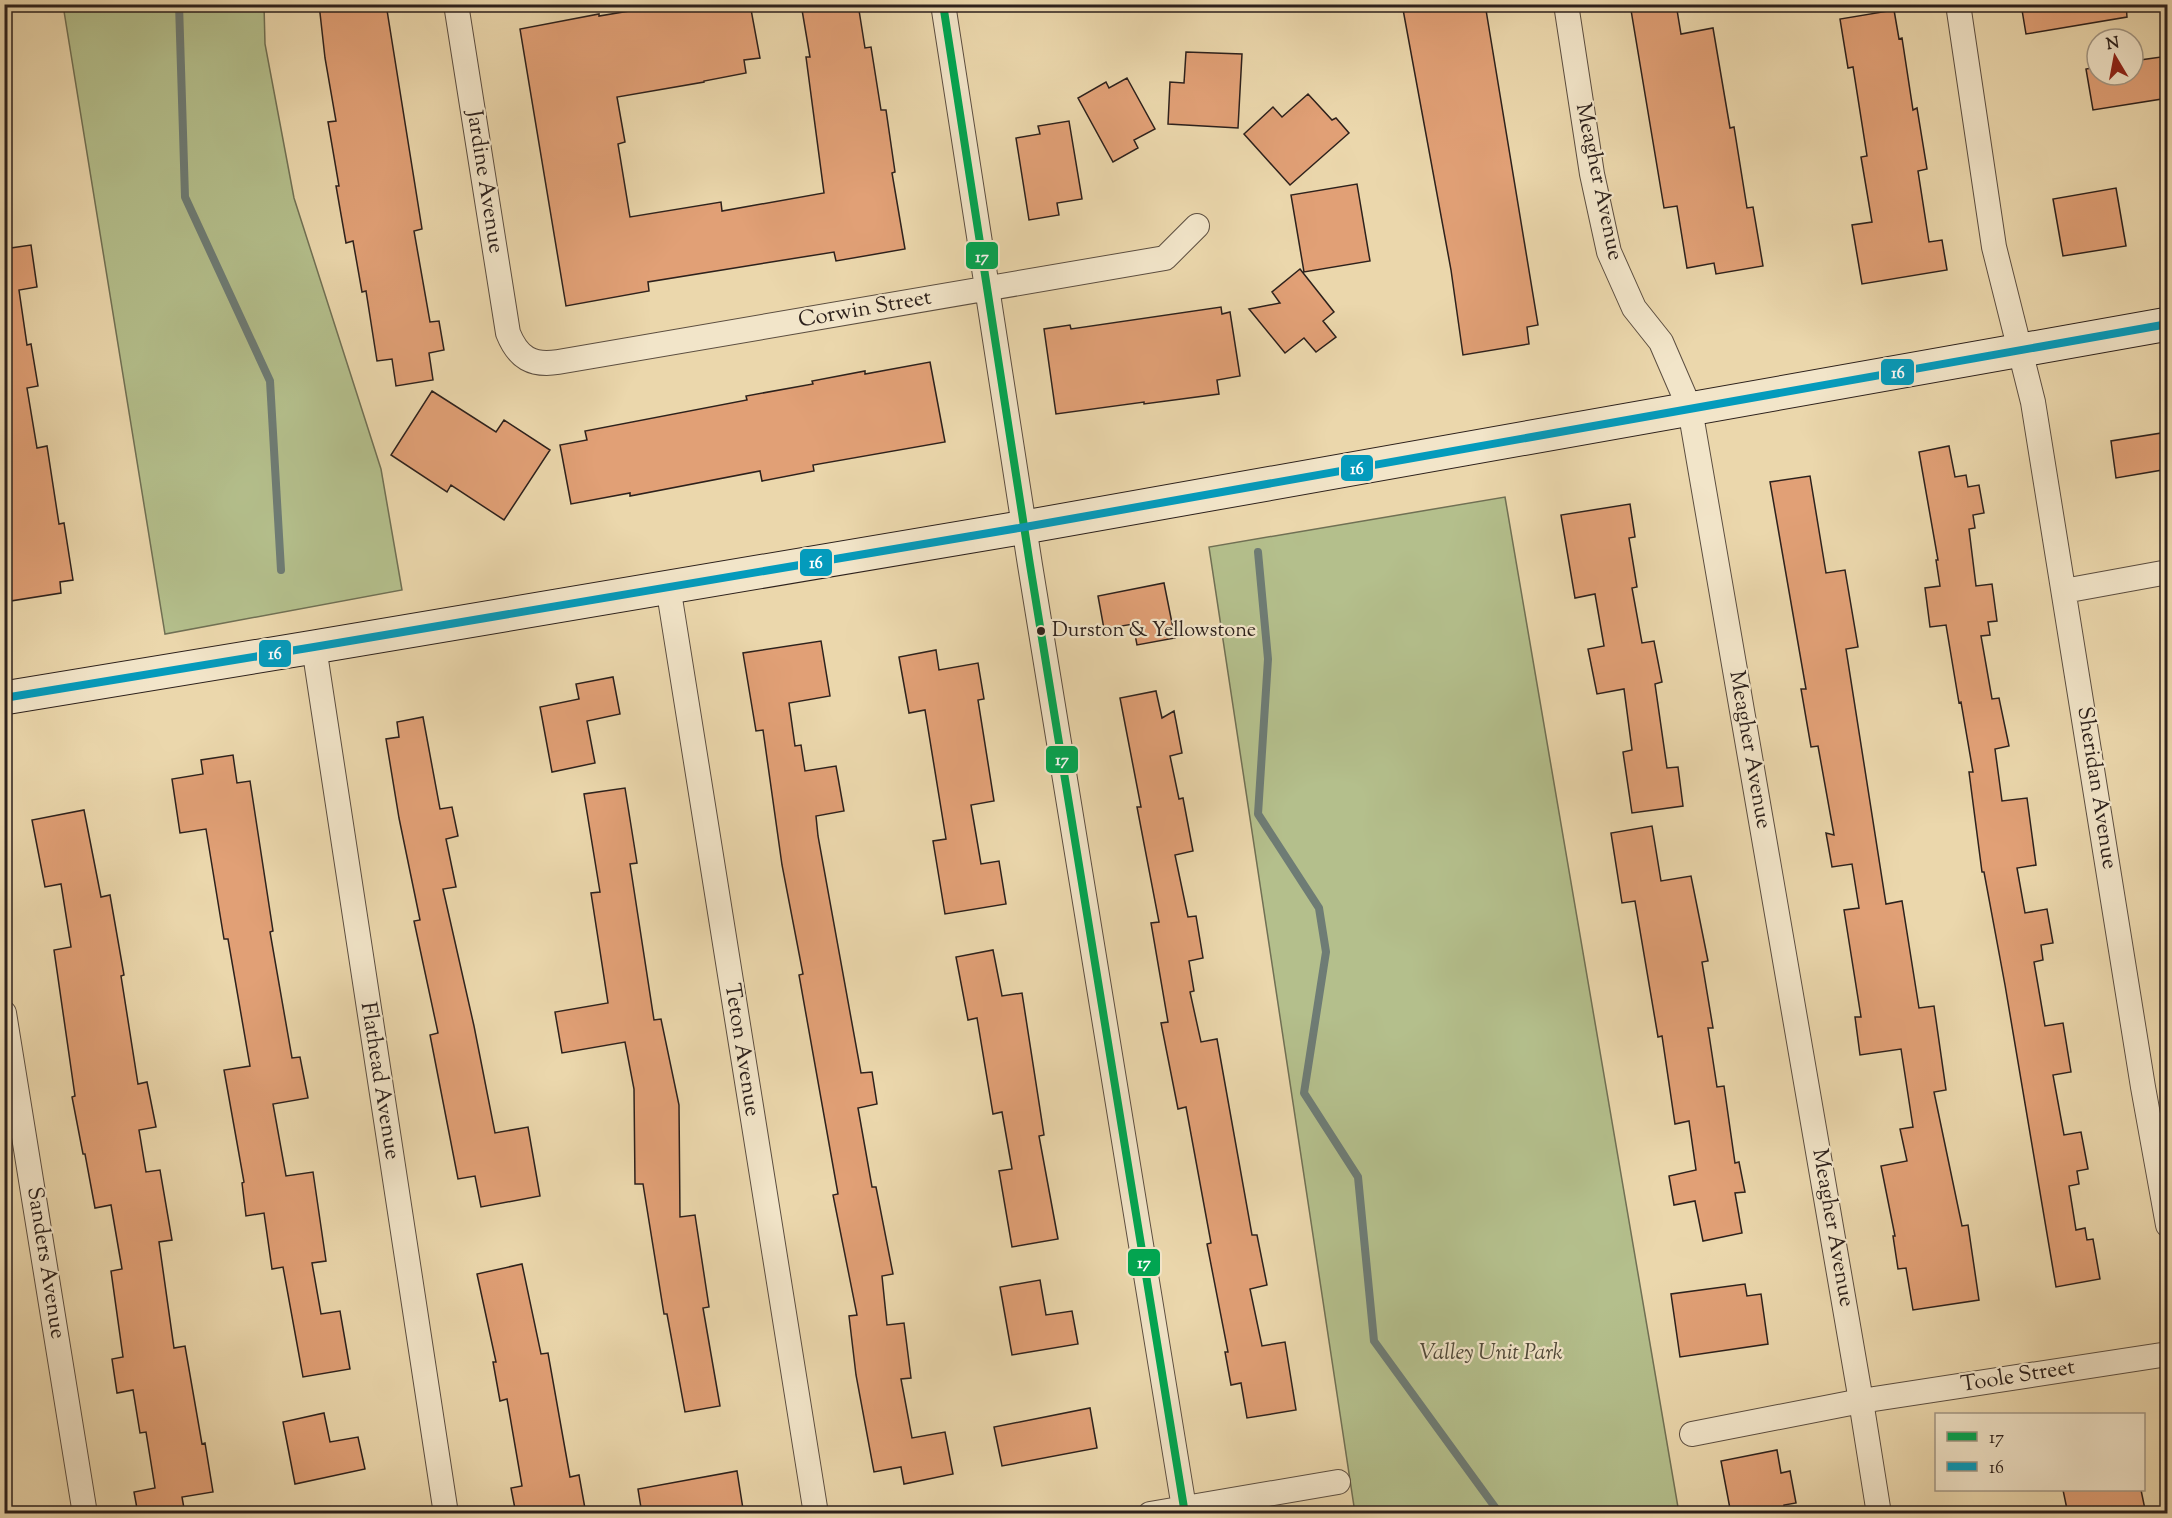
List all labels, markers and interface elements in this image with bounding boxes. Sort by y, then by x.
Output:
north arrow [2085,27,2145,87]
text: N [2105,32,2121,57]
street label: Meagher Avenue [1566,100,1630,264]
street label: Jardine Avenue [457,107,511,256]
line badge: 17 [965,241,999,270]
text: 17 [975,247,990,270]
street label: Corwin Street [796,282,935,337]
line badge: 16 [1880,358,1915,386]
text: 16 [1891,363,1905,386]
line badge: 16 [1340,454,1374,482]
text: 16 [1350,459,1364,482]
line badge: 16 [799,548,833,577]
text: 16 [809,553,823,576]
place label: Durston & Yellowstone [1052,617,1256,646]
marker: Durston & Yellowstone [1035,625,1047,637]
line badge: 16 [258,639,292,668]
text: 16 [268,644,282,667]
street label: Meagher Avenue [1719,668,1779,832]
street label: Sheridan Avenue [2067,704,2125,872]
line badge: 17 [1045,745,1079,774]
text: 17 [1055,750,1070,773]
street label: Teton Avenue [715,981,767,1119]
street label: Flathead Avenue [351,1000,407,1162]
street label: Meagher Avenue [1802,1146,1862,1310]
street label: Sanders Avenue [17,1185,73,1341]
line badge: 17 [1127,1248,1161,1277]
text: 17 [1137,1253,1152,1276]
park label: Valley Unit Park [1419,1338,1563,1370]
street label: Toole Street [1959,1352,2078,1402]
legend [1935,1413,2145,1491]
text: 17 [1989,1426,2004,1452]
text: 16 [1989,1456,2004,1482]

